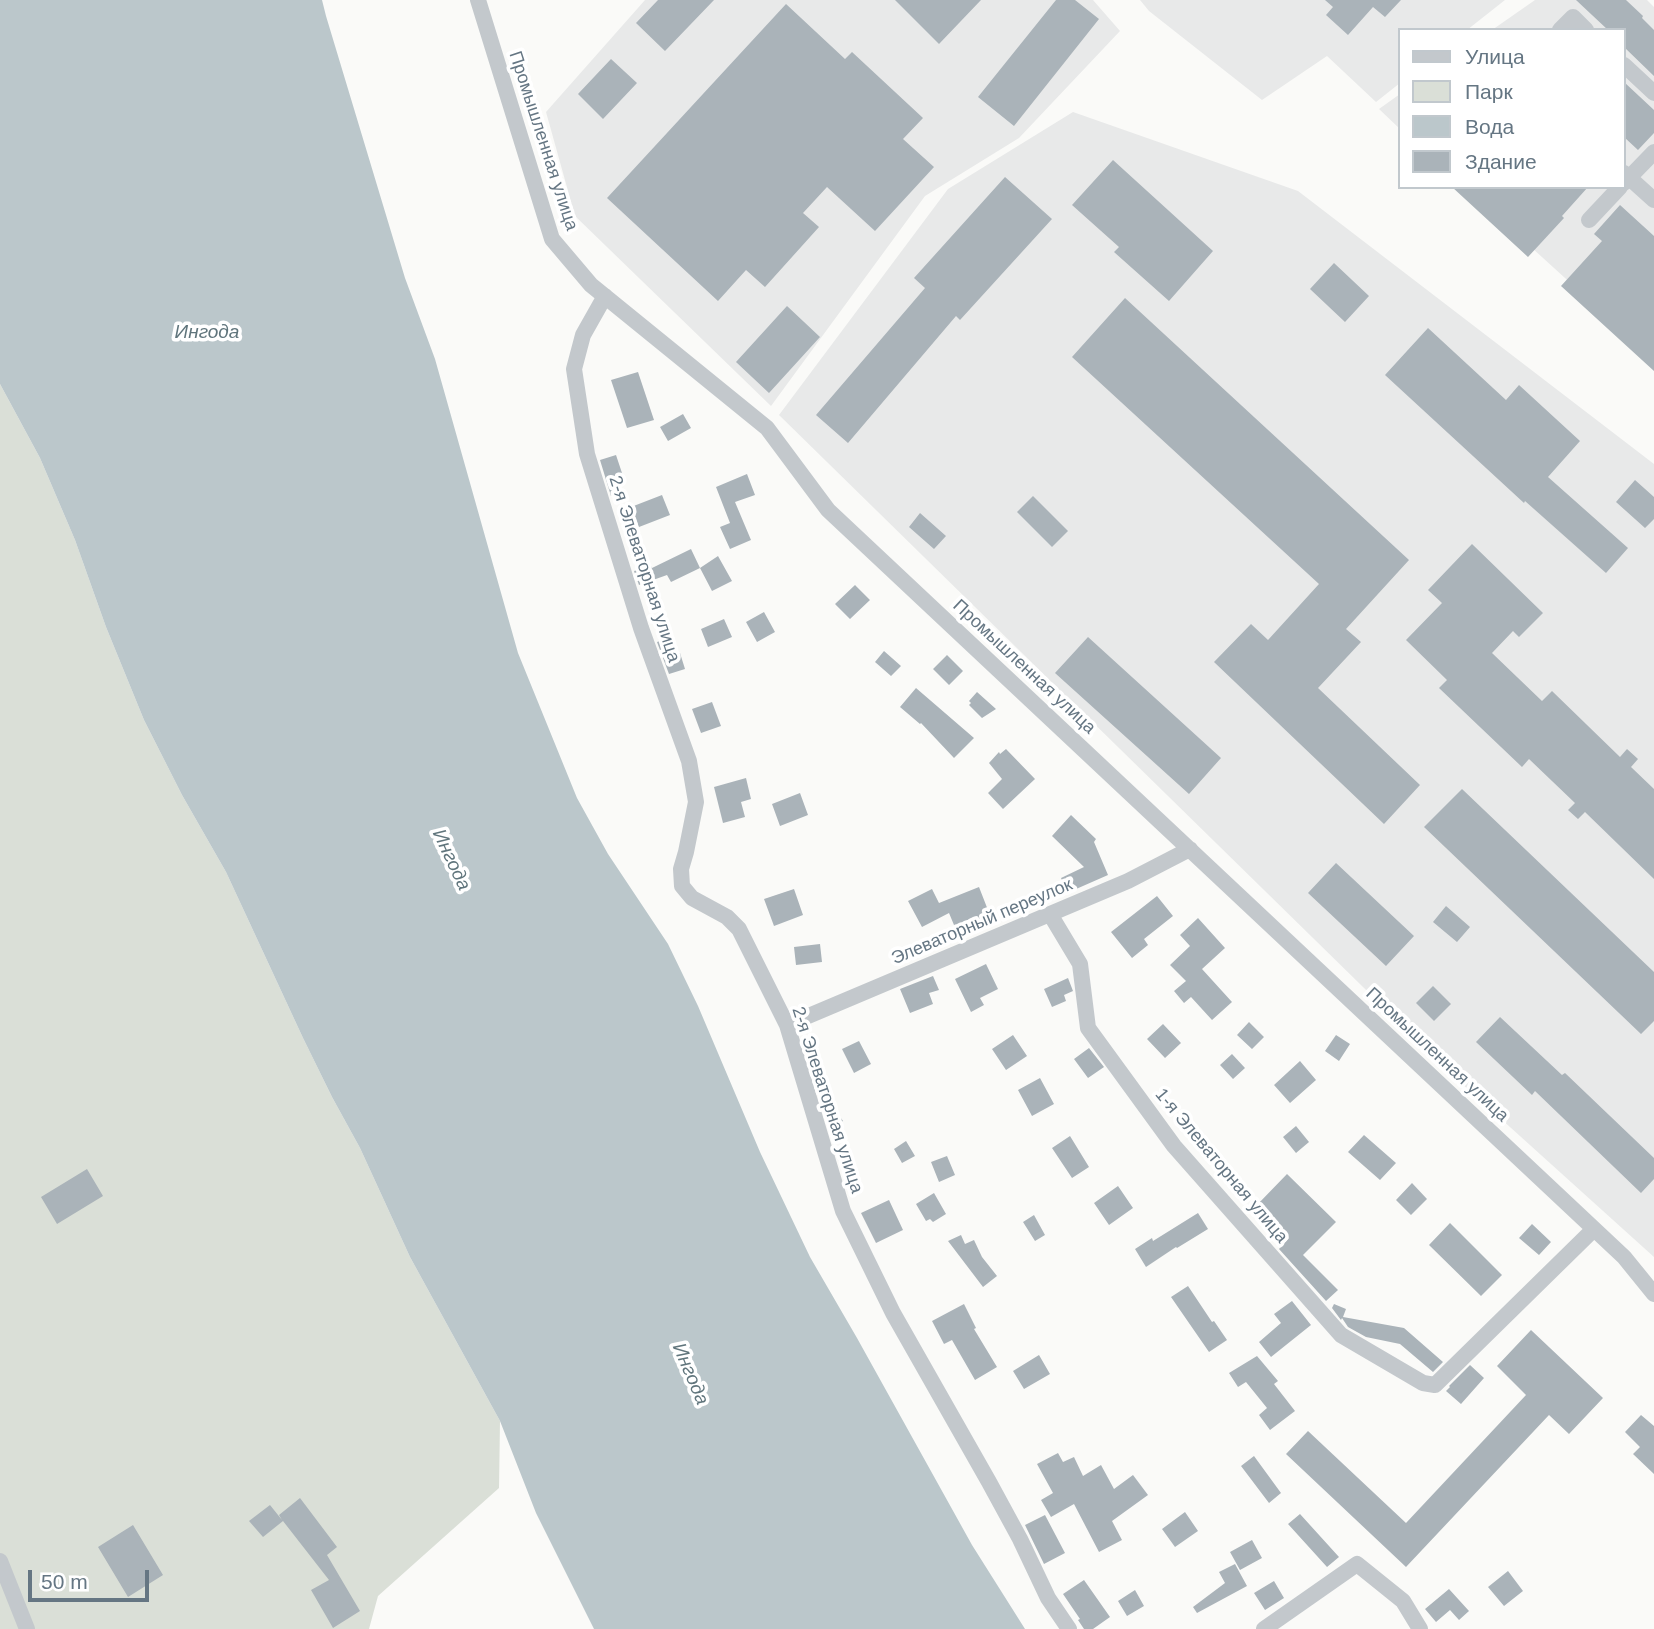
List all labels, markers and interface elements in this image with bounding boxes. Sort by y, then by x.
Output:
legend [1398,28,1626,189]
text: Улица [1465,45,1525,68]
street label: Промышленная улица [504,49,582,233]
text: Парк [1465,80,1513,103]
text: Вода [1465,115,1514,138]
text: Здание [1465,150,1537,173]
water label: Ингода [175,322,239,344]
street label: 2-я Элеваторная улица [604,473,684,665]
street label: Промышленная улица [948,595,1100,739]
water label: Ингода [427,826,475,894]
street label: Элеваторный переулок [888,874,1076,970]
street label: Промышленная улица [1361,983,1513,1127]
street label: 2-я Элеваторная улица [787,1004,867,1196]
street label: 1-я Элеваторная улица [1150,1084,1292,1248]
water label: Ингода [667,1340,713,1408]
scale bar [32,1556,152,1600]
text: 50 m [41,1570,88,1593]

